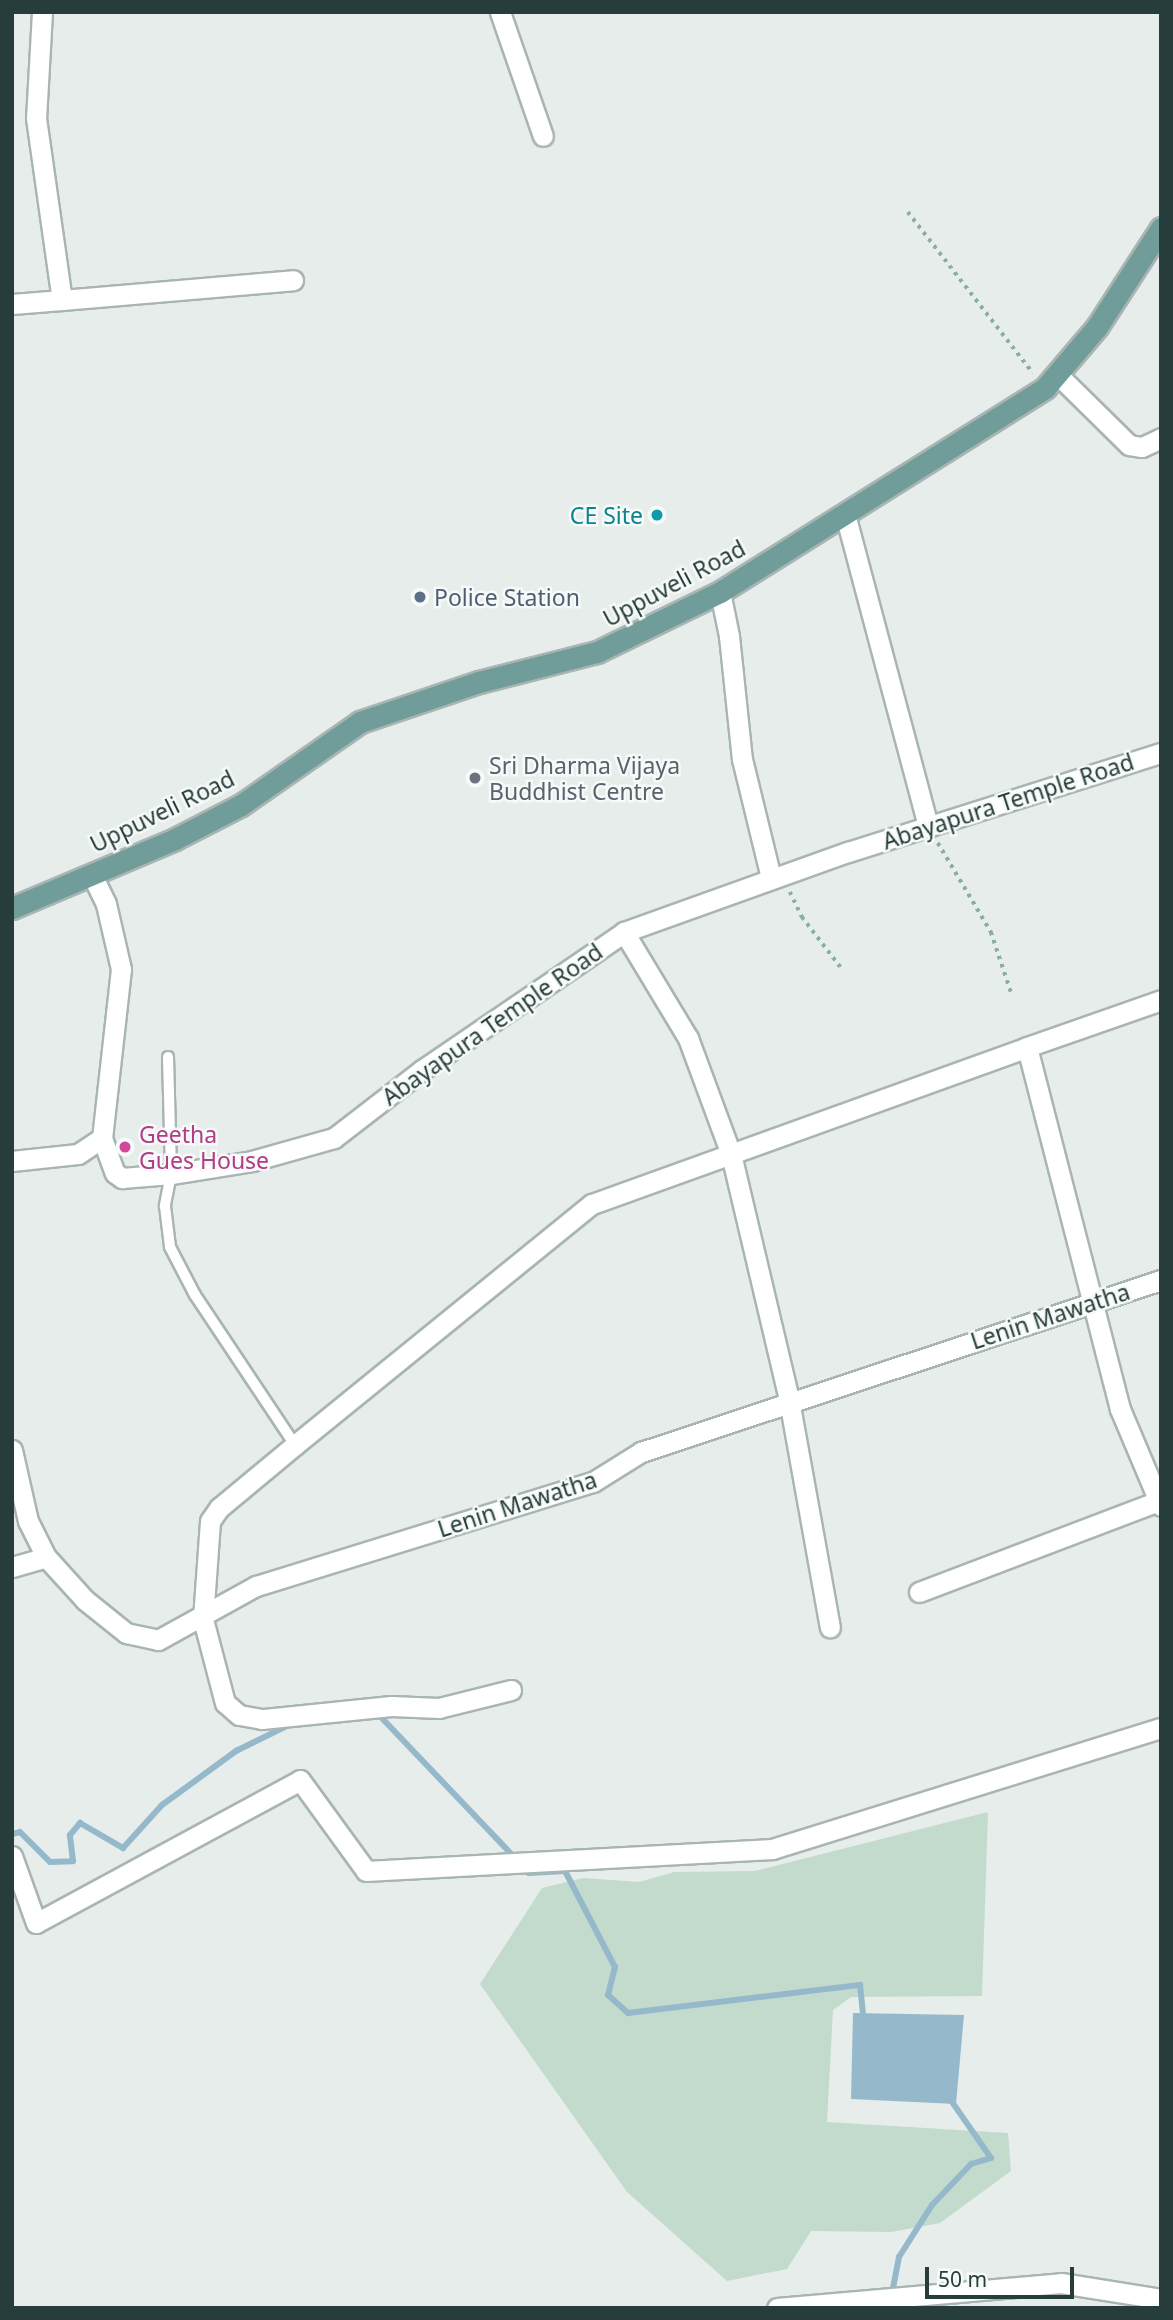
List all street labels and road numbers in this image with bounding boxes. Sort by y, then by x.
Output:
street label: Uppuveli Road [598,534,750,632]
street label: Abayapura Temple Road [879,747,1137,855]
street label: Uppuveli Road [85,764,239,858]
street label: Abayapura Temple Road [377,937,607,1111]
street label: Lenin Mawatha [967,1277,1133,1355]
street label: Lenin Mawatha [434,1465,600,1543]

